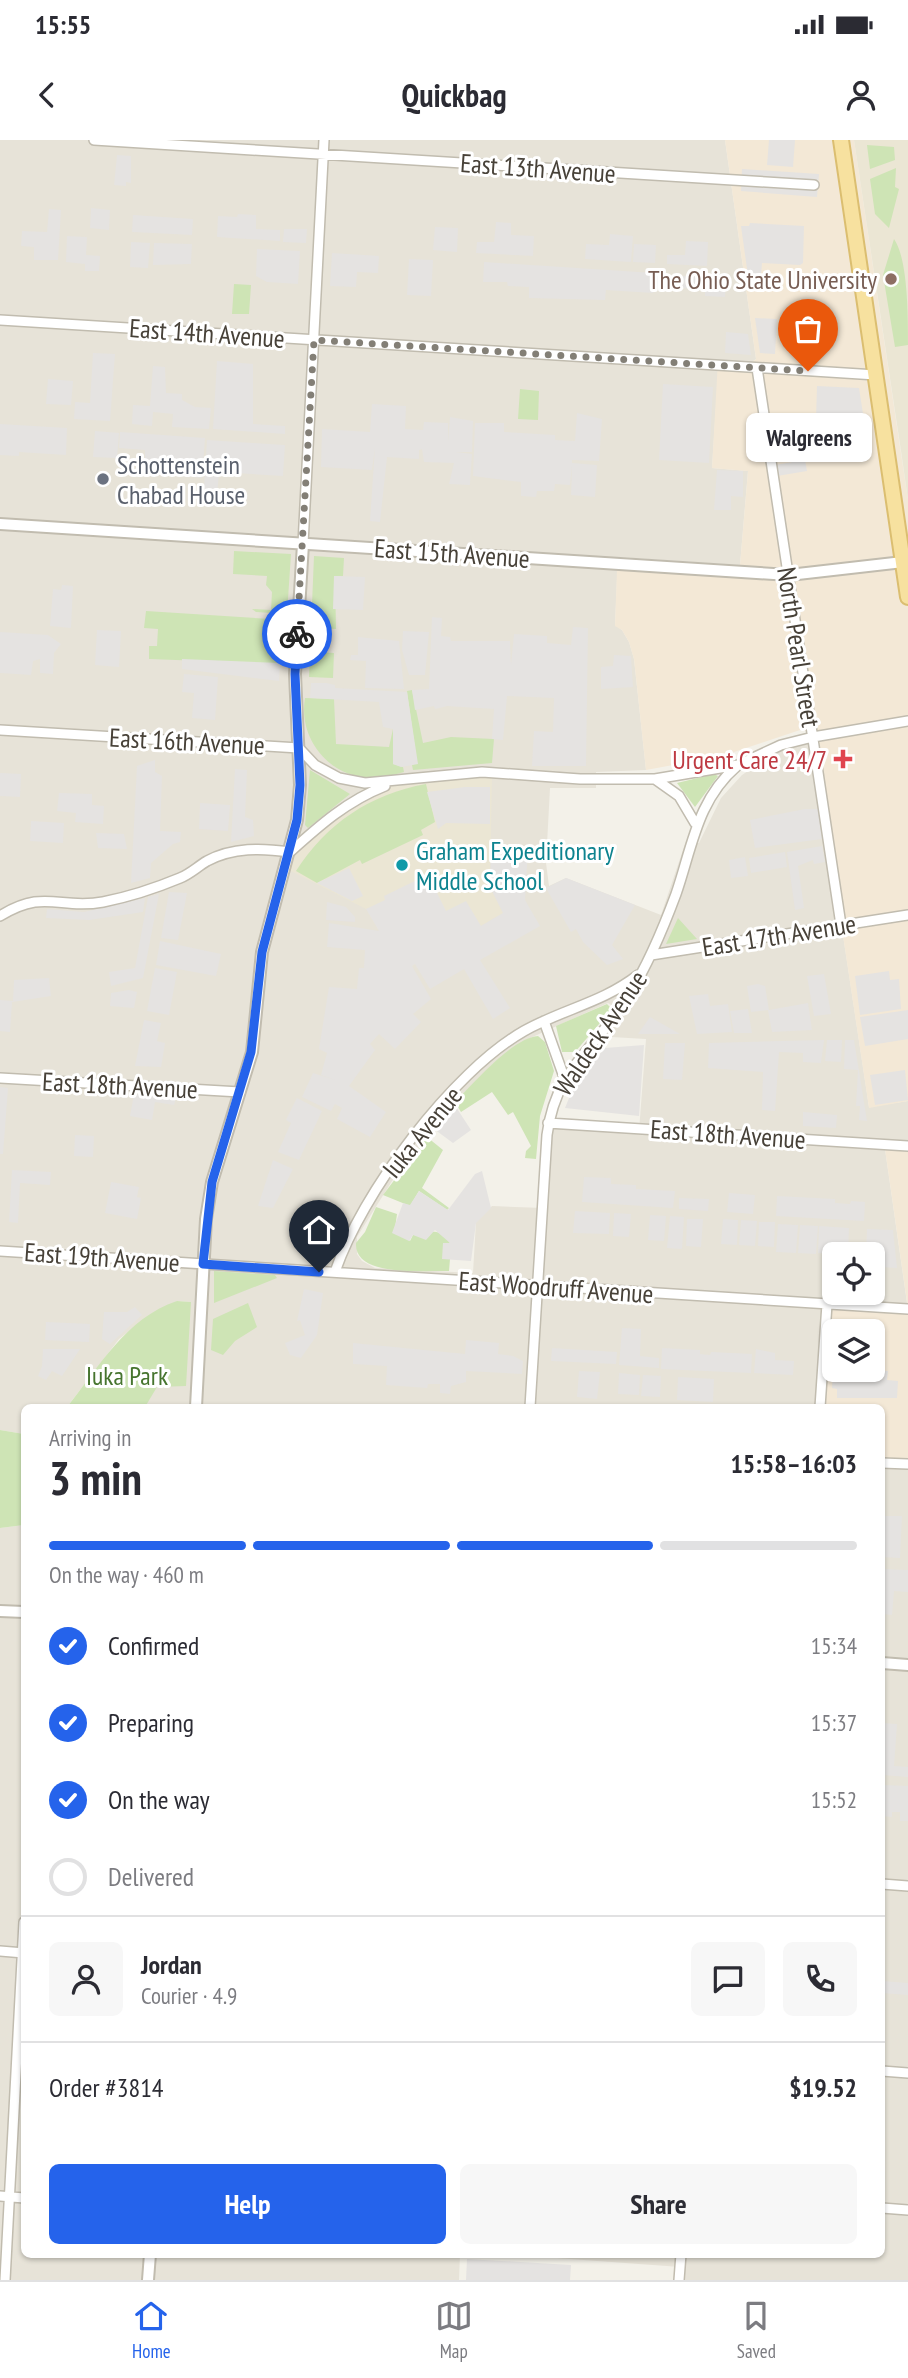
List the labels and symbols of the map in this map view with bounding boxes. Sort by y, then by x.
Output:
street label: East 13th Avenue [459,146,617,190]
place label: The Ohio State University [648,263,877,296]
marker: The Ohio State University [883,271,899,287]
pin [778,299,838,371]
street label: East 14th Avenue [128,311,286,355]
callout: Walgreens [745,413,871,462]
place label: Schottenstein Chabad House [117,448,245,511]
marker: Schottenstein Chabad House [95,471,111,487]
street label: East 15th Avenue [373,531,531,575]
street label: North Pearl Street [770,565,828,729]
courier [262,599,332,669]
street label: East 16th Avenue [108,720,266,762]
place label: Urgent Care 24/7 [672,743,827,776]
marker: Urgent Care 24/7 [833,749,853,769]
place label: Graham Expeditionary Middle School [416,834,614,897]
marker: Graham Expeditionary Middle School [394,857,410,873]
street label: East 17th Avenue [700,907,858,963]
street label: Waldeck Avenue [546,964,654,1102]
street label: East 18th Avenue [41,1064,199,1106]
street label: Iuka Avenue [375,1079,469,1185]
street label: East 18th Avenue [649,1112,807,1156]
pin [289,1200,349,1272]
street label: East 19th Avenue [23,1235,181,1279]
street label: East Woodruff Avenue [457,1264,655,1310]
park label: Iuka Park [86,1359,168,1392]

